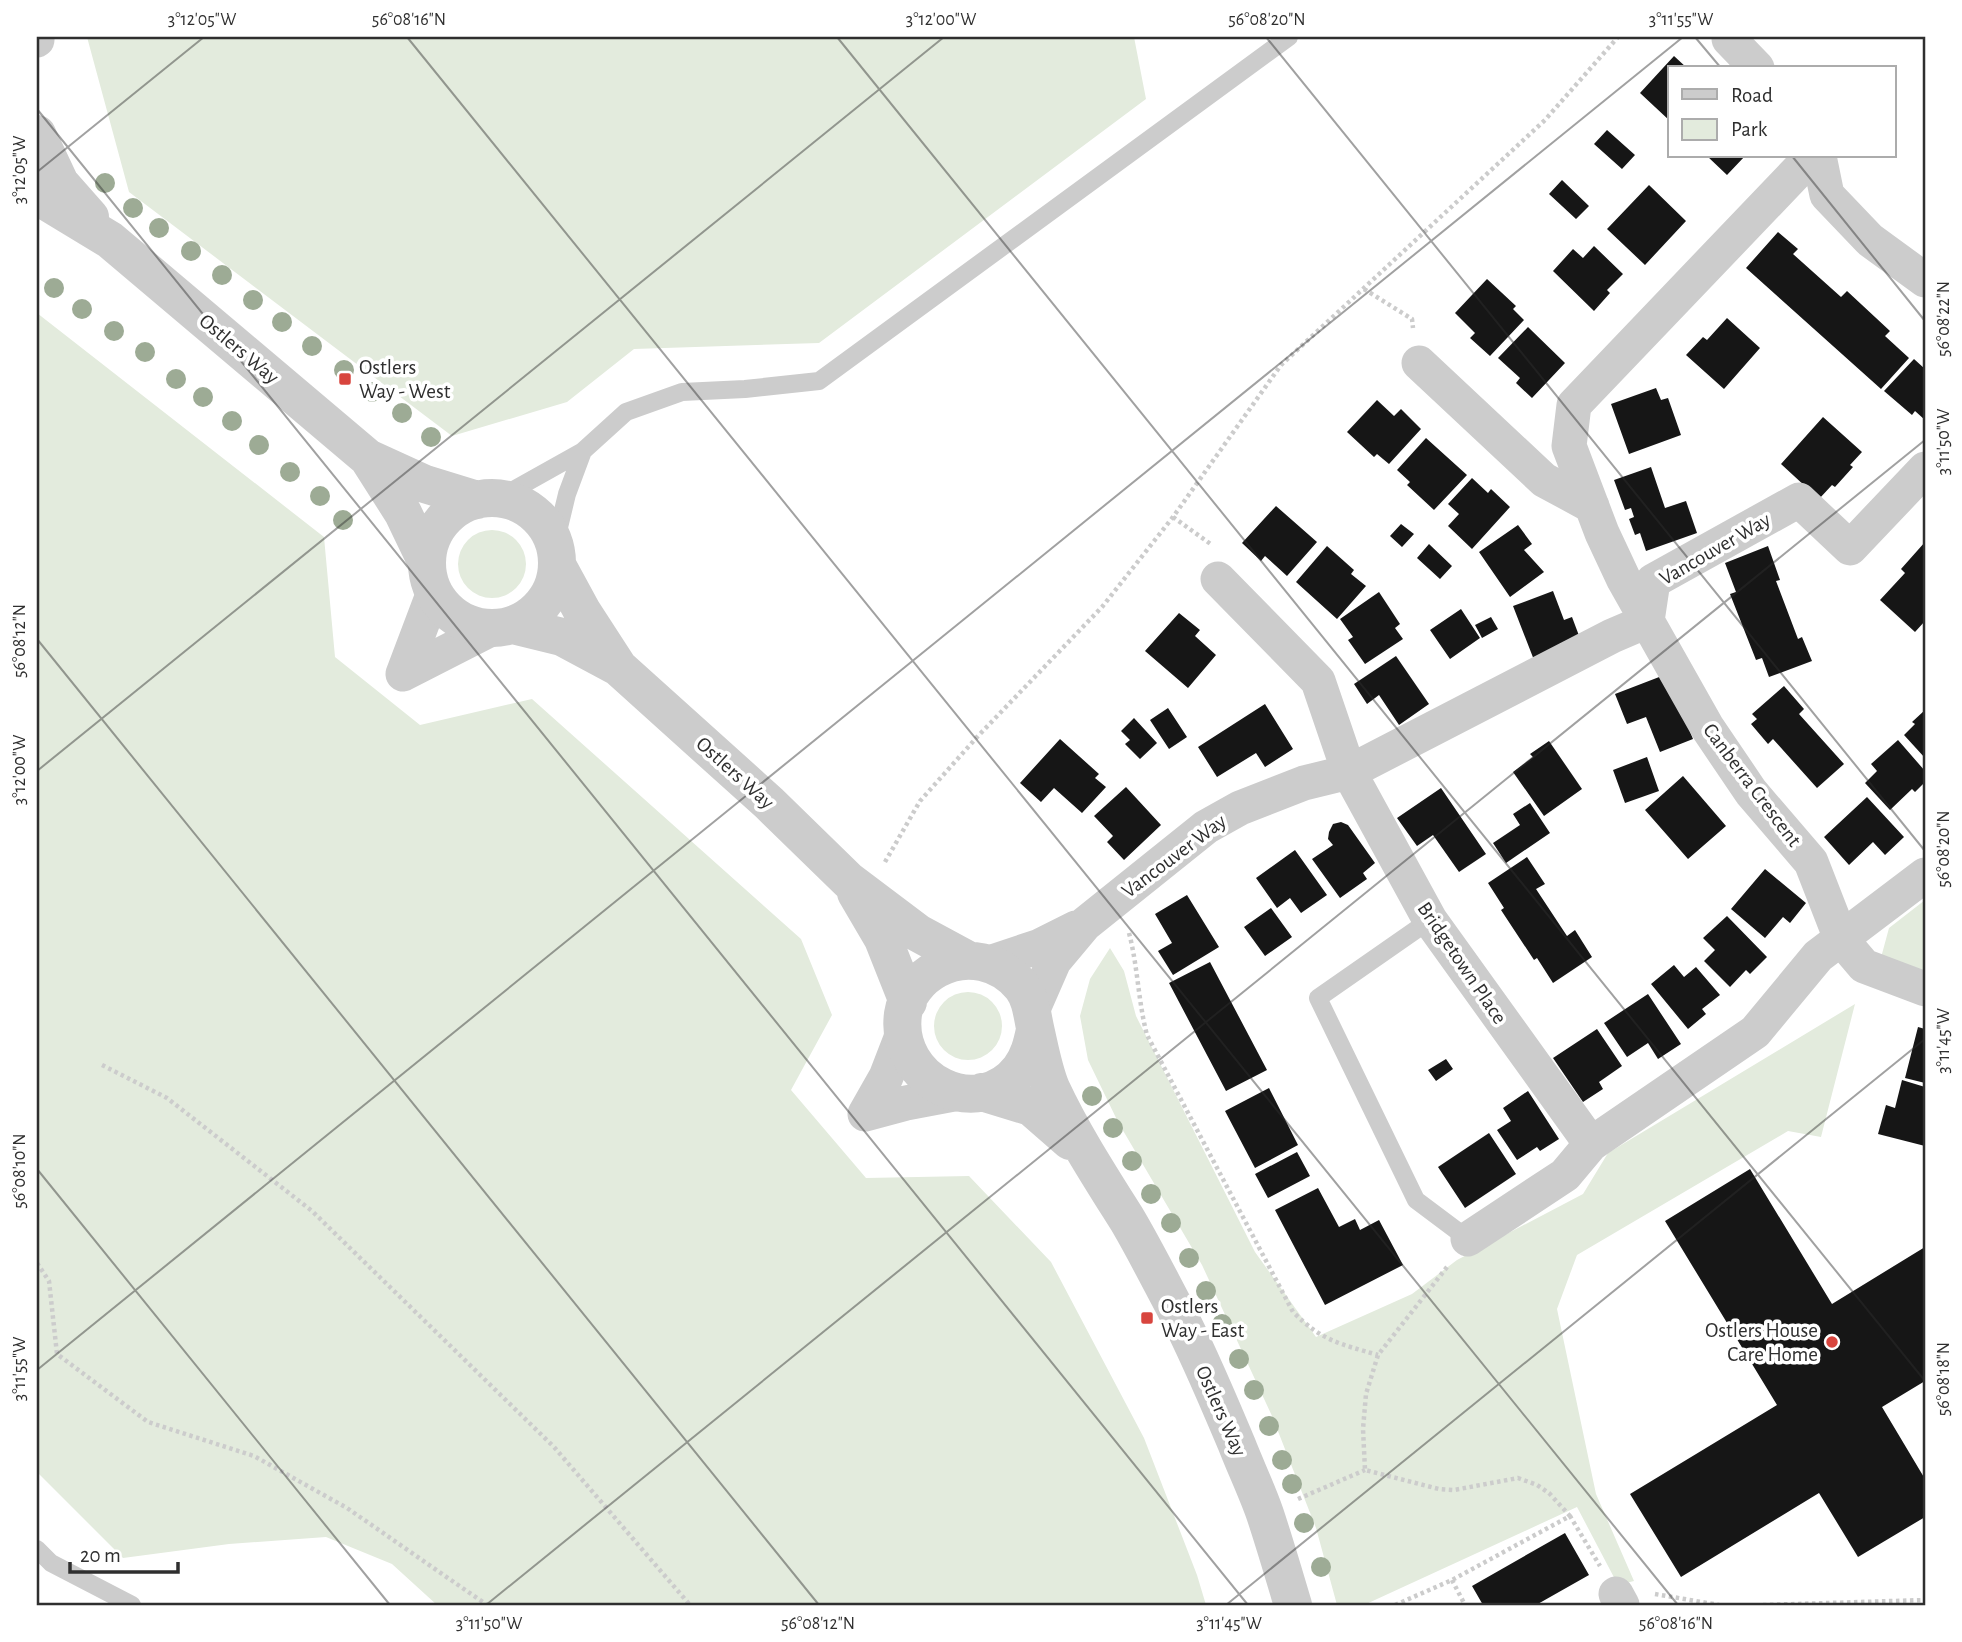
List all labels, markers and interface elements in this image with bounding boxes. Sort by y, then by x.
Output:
text: 3°12'05"W [168,11,236,29]
text: 56°08'16"N [372,11,446,29]
text: 3°12'00"W [906,11,976,29]
text: 56°08'20"N [1228,11,1306,29]
text: 3°11'55"W [1649,11,1713,29]
legend [1668,66,1896,158]
text: Road [1731,85,1773,106]
text: Park [1731,119,1768,140]
text: 3°12'05"W [11,136,29,204]
text: 56°08'22"N [1935,281,1953,357]
street label: Ostlers Way [195,310,283,388]
place label: Ostlers Way - West [359,357,451,402]
marker: Ostlers Way - West [337,371,353,387]
text: 3°11'50"W [1935,409,1953,475]
street label: Vancouver Way [1656,509,1774,589]
text: 56°08'12"N [11,604,29,678]
street label: Canberra Crescent [1699,719,1805,851]
street label: Ostlers Way [692,733,778,813]
text: 3°12'00"W [11,735,29,805]
street label: Vancouver Way [1118,810,1230,902]
text: 56°08'20"N [1935,810,1953,888]
street label: Bridgetown Place [1414,898,1510,1028]
text: 3°11'45"W [1935,1008,1953,1074]
text: 56°08'10"N [11,1133,29,1209]
place label: Ostlers Way - East [1161,1296,1245,1341]
marker: Ostlers Way - East [1139,1310,1155,1326]
place label: Ostlers House Care Home [1705,1320,1818,1365]
marker: Ostlers House Care Home [1824,1334,1840,1350]
text: 3°11'55"W [11,1337,29,1401]
text: 56°08'18"N [1935,1342,1953,1416]
street label: Ostlers Way [1192,1363,1250,1459]
scale bar [70,1530,178,1574]
text: 20 m [80,1545,121,1566]
text: 3°11'50"W [456,1615,522,1633]
text: 56°08'12"N [781,1615,855,1633]
text: 3°11'45"W [1196,1615,1262,1633]
text: 56°08'16"N [1639,1615,1713,1633]

